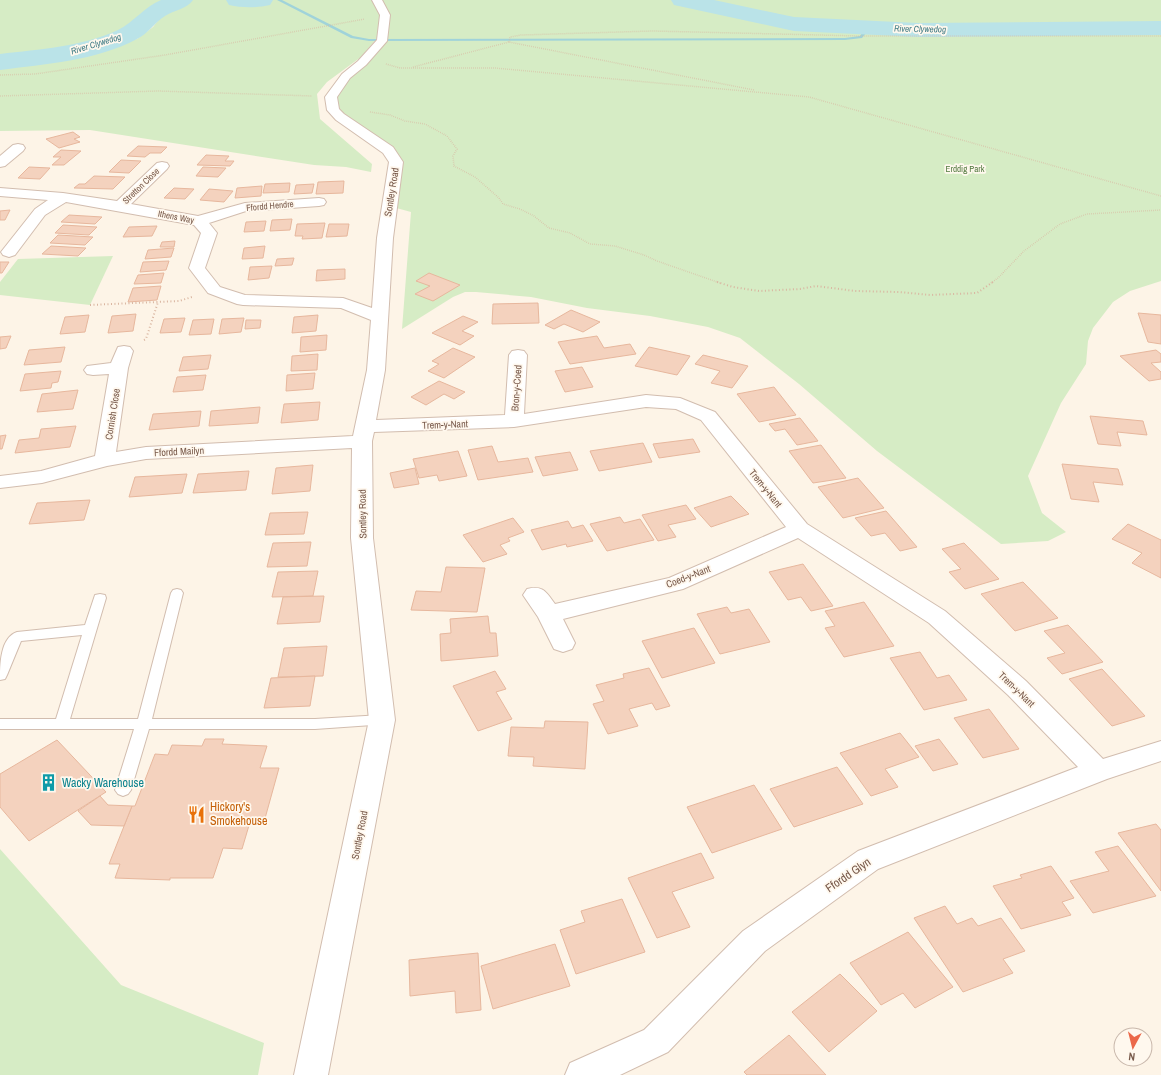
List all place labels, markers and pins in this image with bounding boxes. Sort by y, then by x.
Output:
building icon: Wacky Warehouse [39,773,59,793]
place label: Wacky Warehouse [62,775,144,791]
place label: Hickory's Smokehouse [210,799,267,829]
restaurant icon: Hickory's Smokehouse [187,804,207,824]

